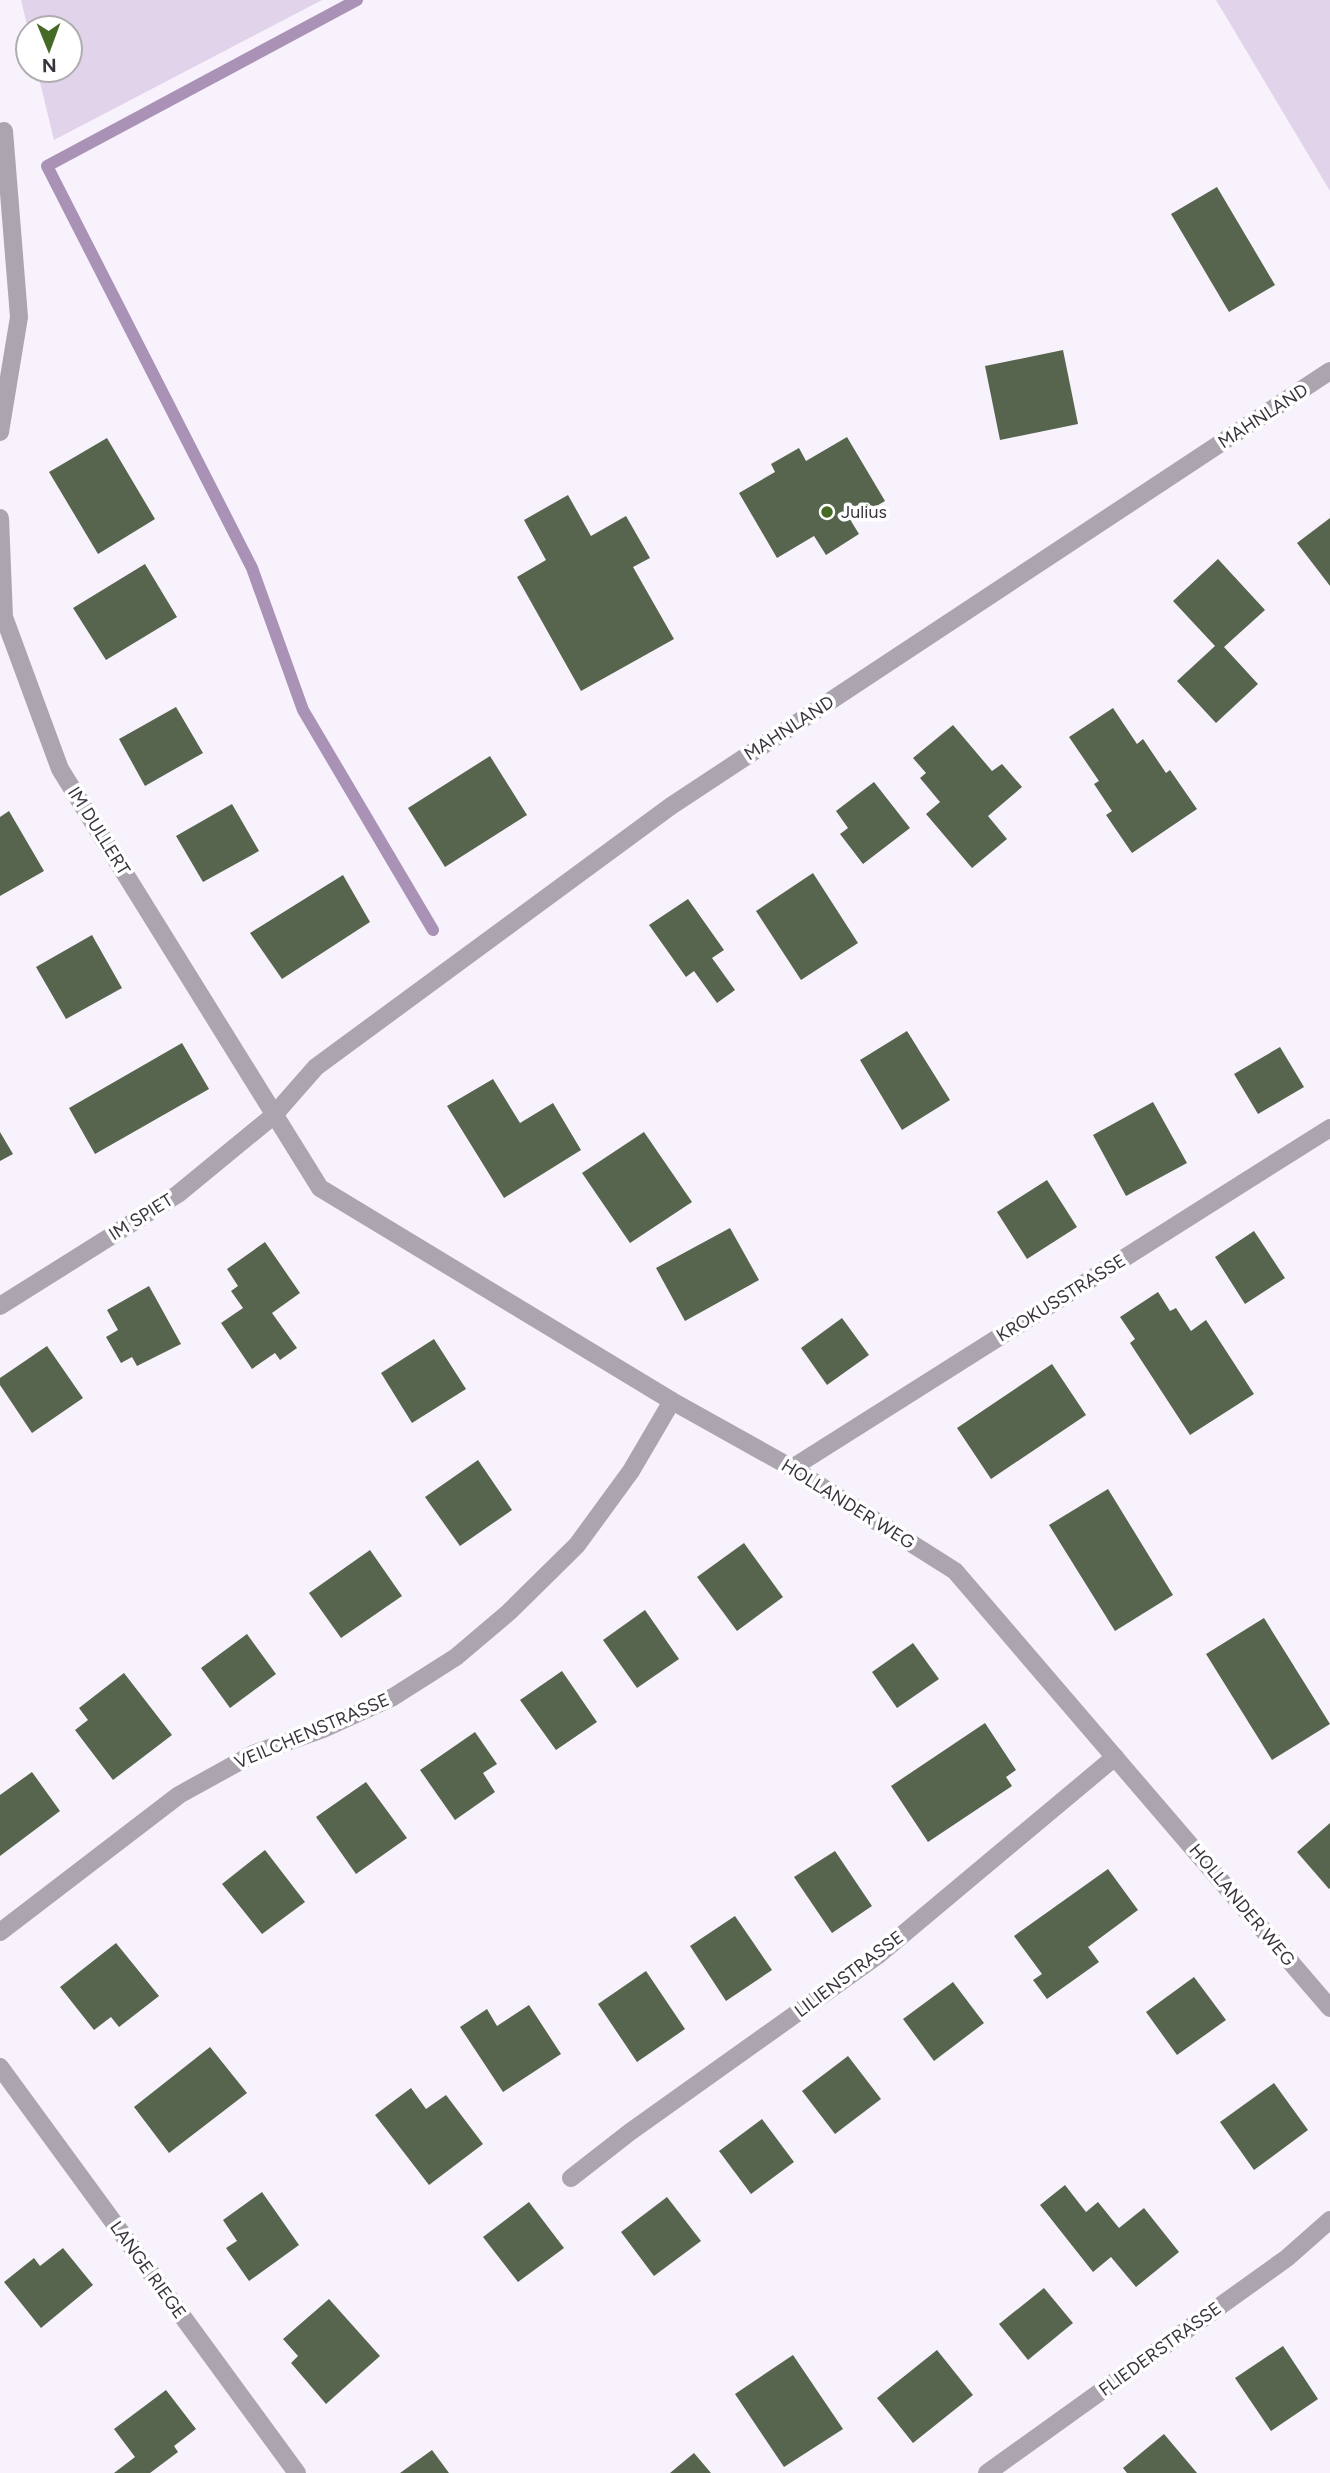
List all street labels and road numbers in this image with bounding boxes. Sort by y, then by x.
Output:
street label: MAHNLAND [1214,379,1312,453]
street label: MAHNLAND [740,691,838,765]
street label: IM DULLERT [63,783,135,879]
street label: IM SPIET [105,1189,177,1245]
street label: KROKUSSTRASSE [992,1249,1130,1347]
street label: HOLLANDER WEG [777,1454,919,1554]
street label: VEILCHENSTRASSE [231,1689,393,1773]
street label: HOLLANDER WEG [1184,1839,1300,1971]
street label: LILIENSTRASSE [790,1926,908,2022]
street label: LANGE RIEGE [105,2217,191,2323]
street label: FLIEDERSTRASSE [1094,2297,1226,2401]

